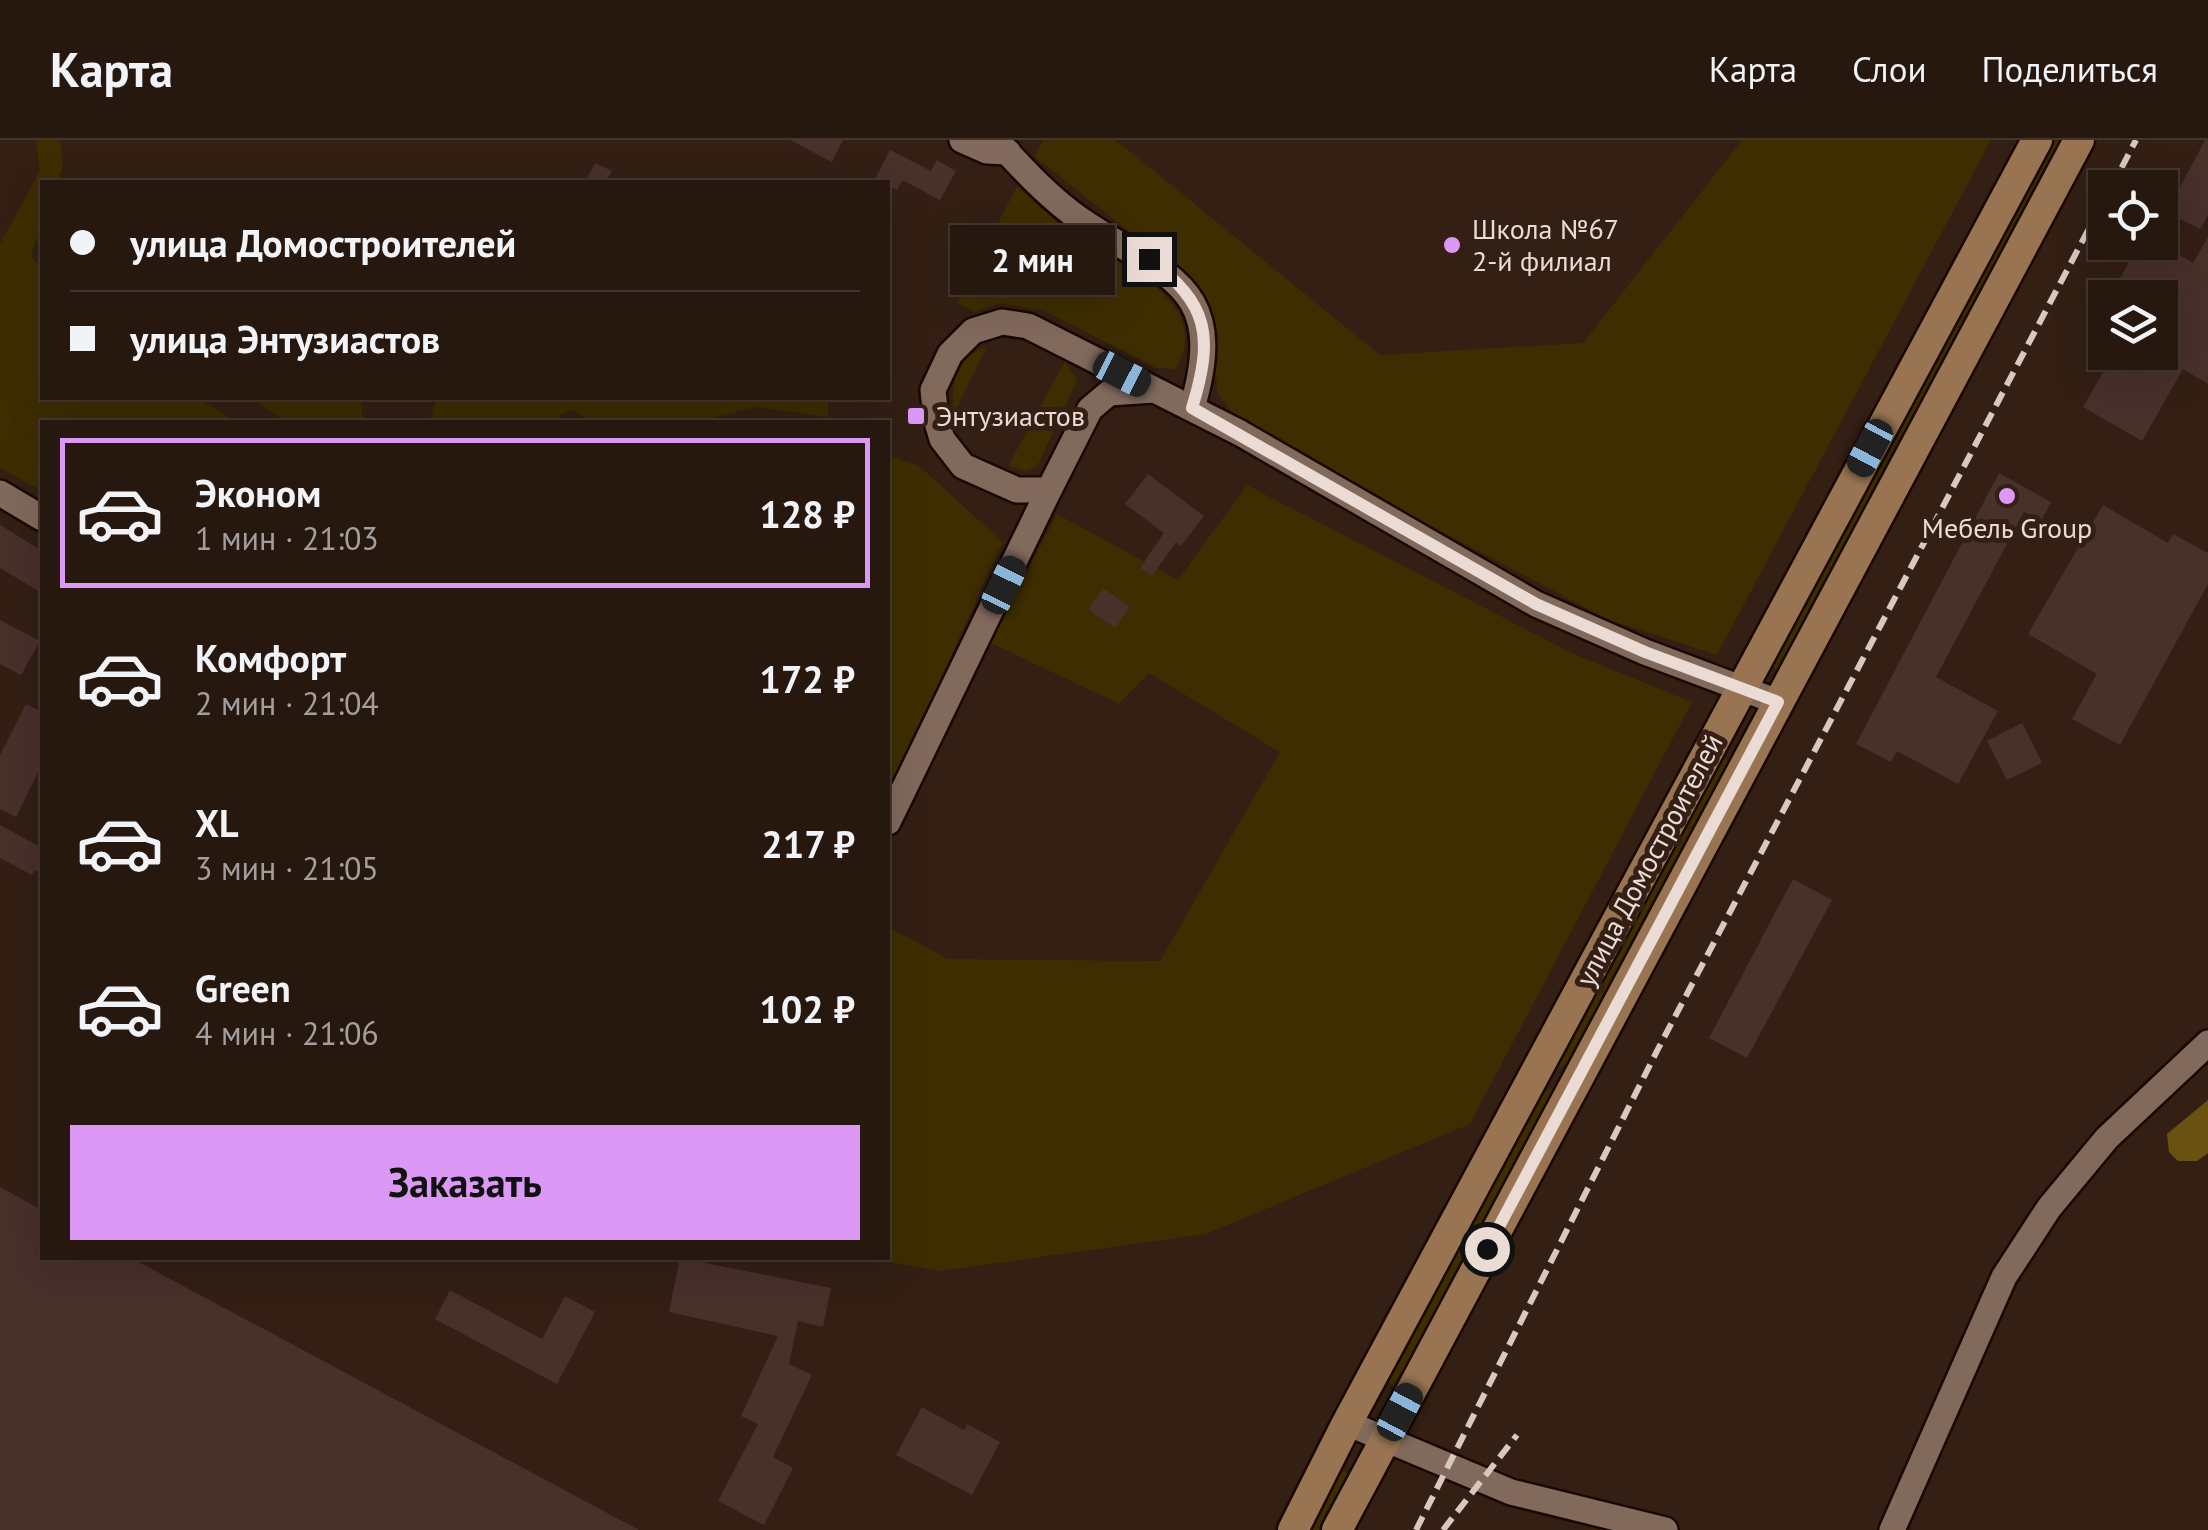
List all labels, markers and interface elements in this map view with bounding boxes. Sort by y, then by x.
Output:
text: Карта [50,38,173,100]
text: Карта [1709,46,1797,92]
text: Слои [1852,46,1927,92]
text: Поделиться [1982,46,2158,92]
map controls [2088,170,2178,370]
button: locate [2088,170,2178,260]
place label: Школа №67 2-й филиал [1472,210,1619,279]
text: улица Домостроителей [130,218,516,267]
callout: 2 мин [949,224,1114,294]
marker: Школа №67 2-й филиал [1441,234,1463,256]
route end [1127,237,1172,282]
text: 2 мин [991,239,1074,281]
button: layers [2088,280,2178,370]
text: улица Энтузиастов [130,314,440,363]
car [1088,347,1156,401]
place label: Энтузиастов [936,397,1085,434]
marker: Энтузиастов [905,405,927,427]
car [1843,414,1897,482]
icon: car [75,468,165,558]
text: Эконом [195,468,321,517]
marker: Мебель Group [1996,485,2018,507]
text: 128 ₽ [759,489,855,538]
place label: Мебель Group [1922,509,2092,546]
text: 1 мин · 21:03 [195,517,379,559]
car [977,551,1031,619]
icon: car [75,633,165,723]
text: Комфорт [195,633,346,682]
text: 172 ₽ [759,654,855,703]
text: 2 мин · 21:04 [195,682,379,724]
street label: улица Домостроителей [1566,727,1731,992]
icon: car [75,798,165,888]
text: XL [195,798,239,847]
text: 217 ₽ [761,819,855,868]
text: 3 мин · 21:05 [195,847,379,889]
icon: car [75,963,165,1053]
text: Green [195,963,291,1012]
text: 102 ₽ [759,984,855,1033]
text: 4 мин · 21:06 [195,1012,379,1054]
button: Заказать [70,1125,860,1240]
route start [1465,1227,1510,1272]
car [1373,1378,1427,1446]

